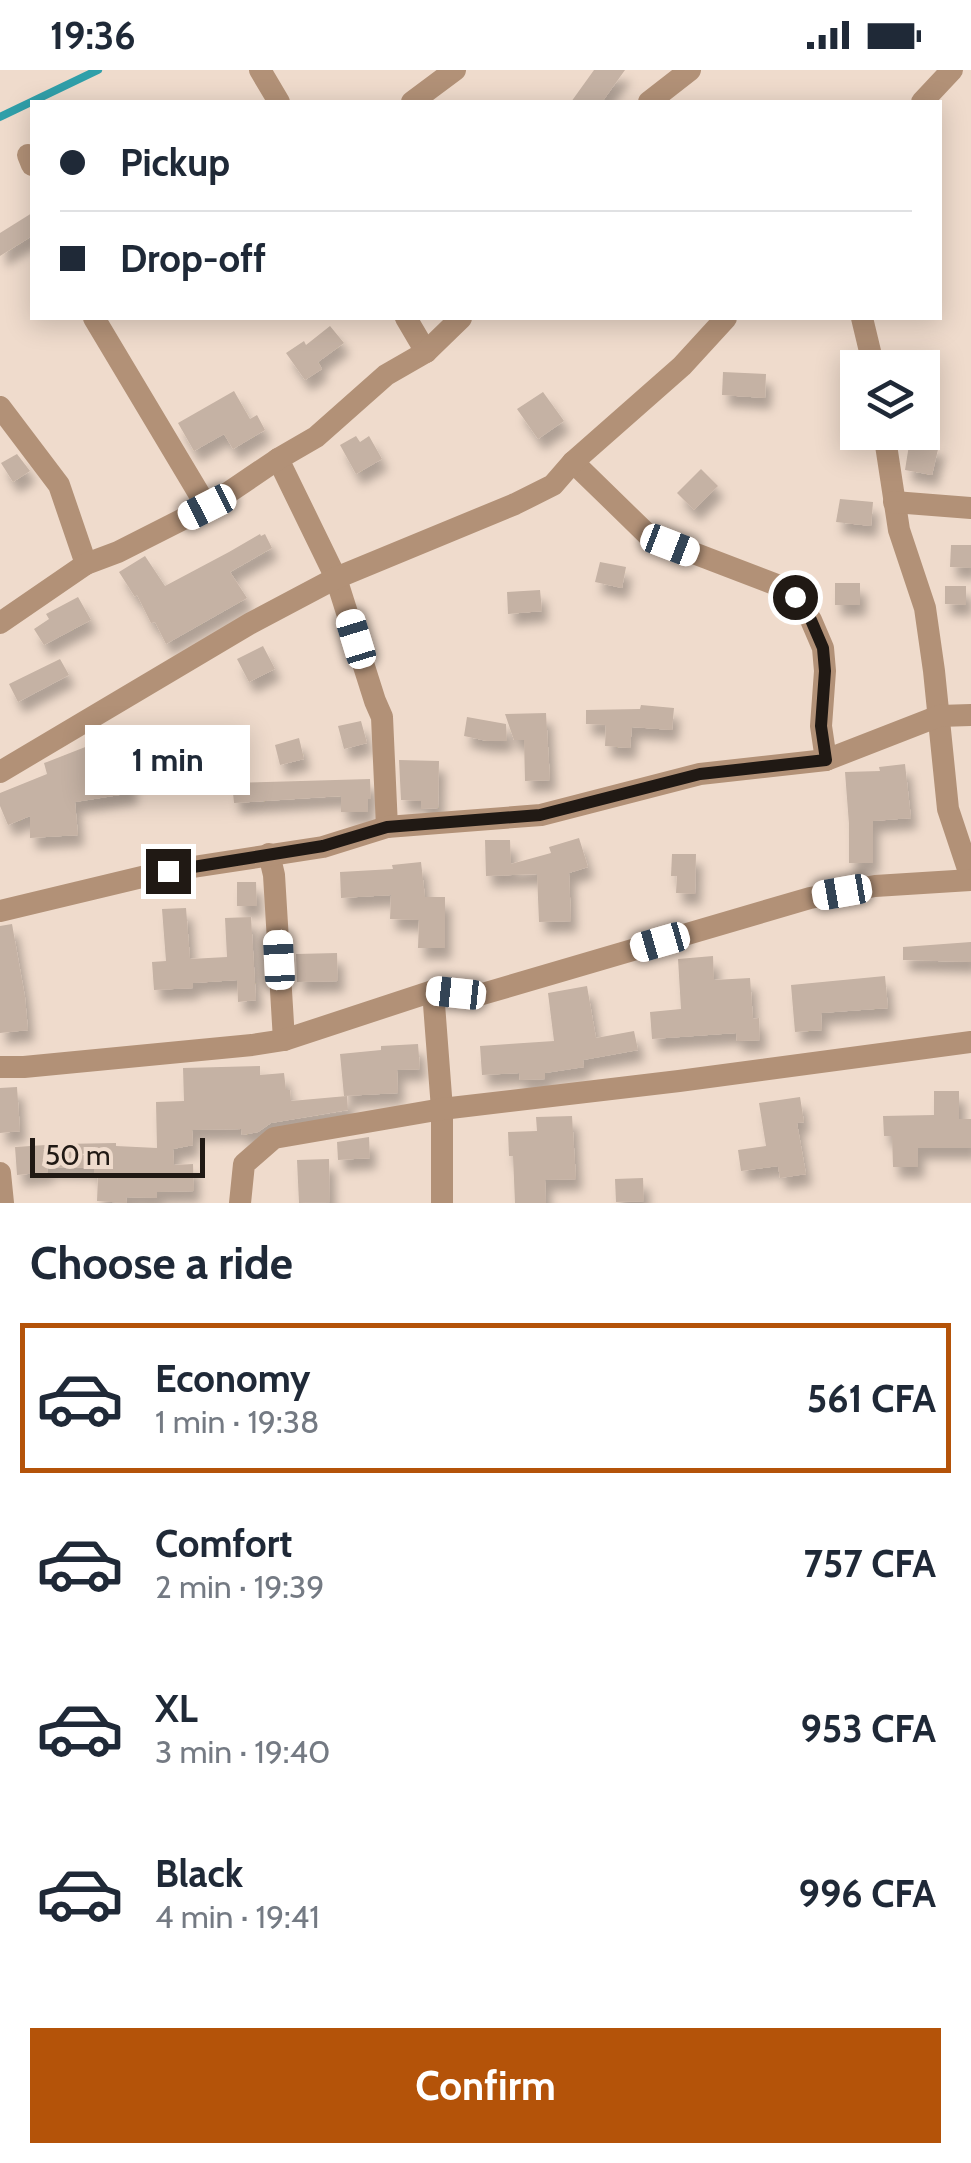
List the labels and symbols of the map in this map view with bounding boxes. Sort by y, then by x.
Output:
car [173,480,241,534]
car [637,520,703,570]
route start [773,575,818,620]
car [333,606,379,672]
callout: 1 min [86,726,250,796]
route end [146,849,191,894]
car [810,872,874,912]
car [627,919,693,965]
car [262,929,296,991]
car [425,975,487,1011]
scale bar [30,1133,205,1178]

